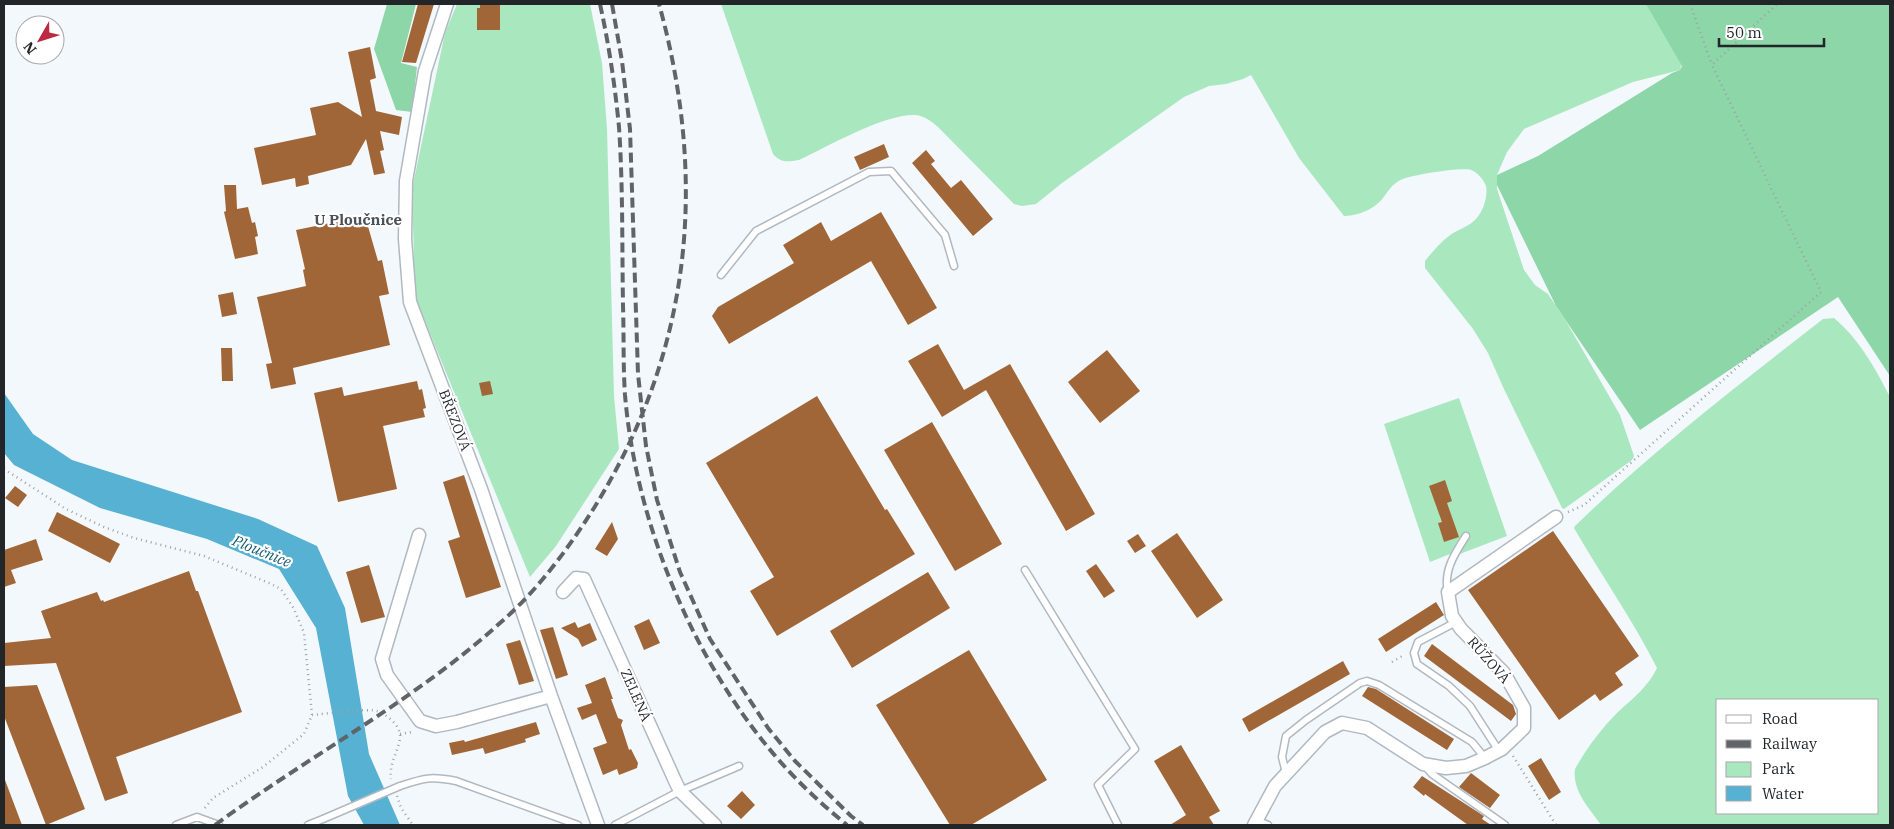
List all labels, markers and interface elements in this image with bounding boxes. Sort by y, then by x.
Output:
north arrow [15,15,65,65]
scale bar [1719,15,1824,47]
text: 50 m [1726,23,1762,42]
text: N [19,38,40,58]
district label: U Ploučnice [314,210,402,229]
street label: BŘEZOVÁ [435,386,476,454]
water label: Ploučnice [229,530,294,571]
street label: RŮŽOVÁ [1464,632,1515,687]
street label: ZELENÁ [616,666,657,724]
legend [1716,699,1879,814]
text: Road [1762,709,1798,728]
text: Railway [1762,734,1817,753]
text: Park [1762,759,1795,778]
text: Water [1762,784,1804,803]

